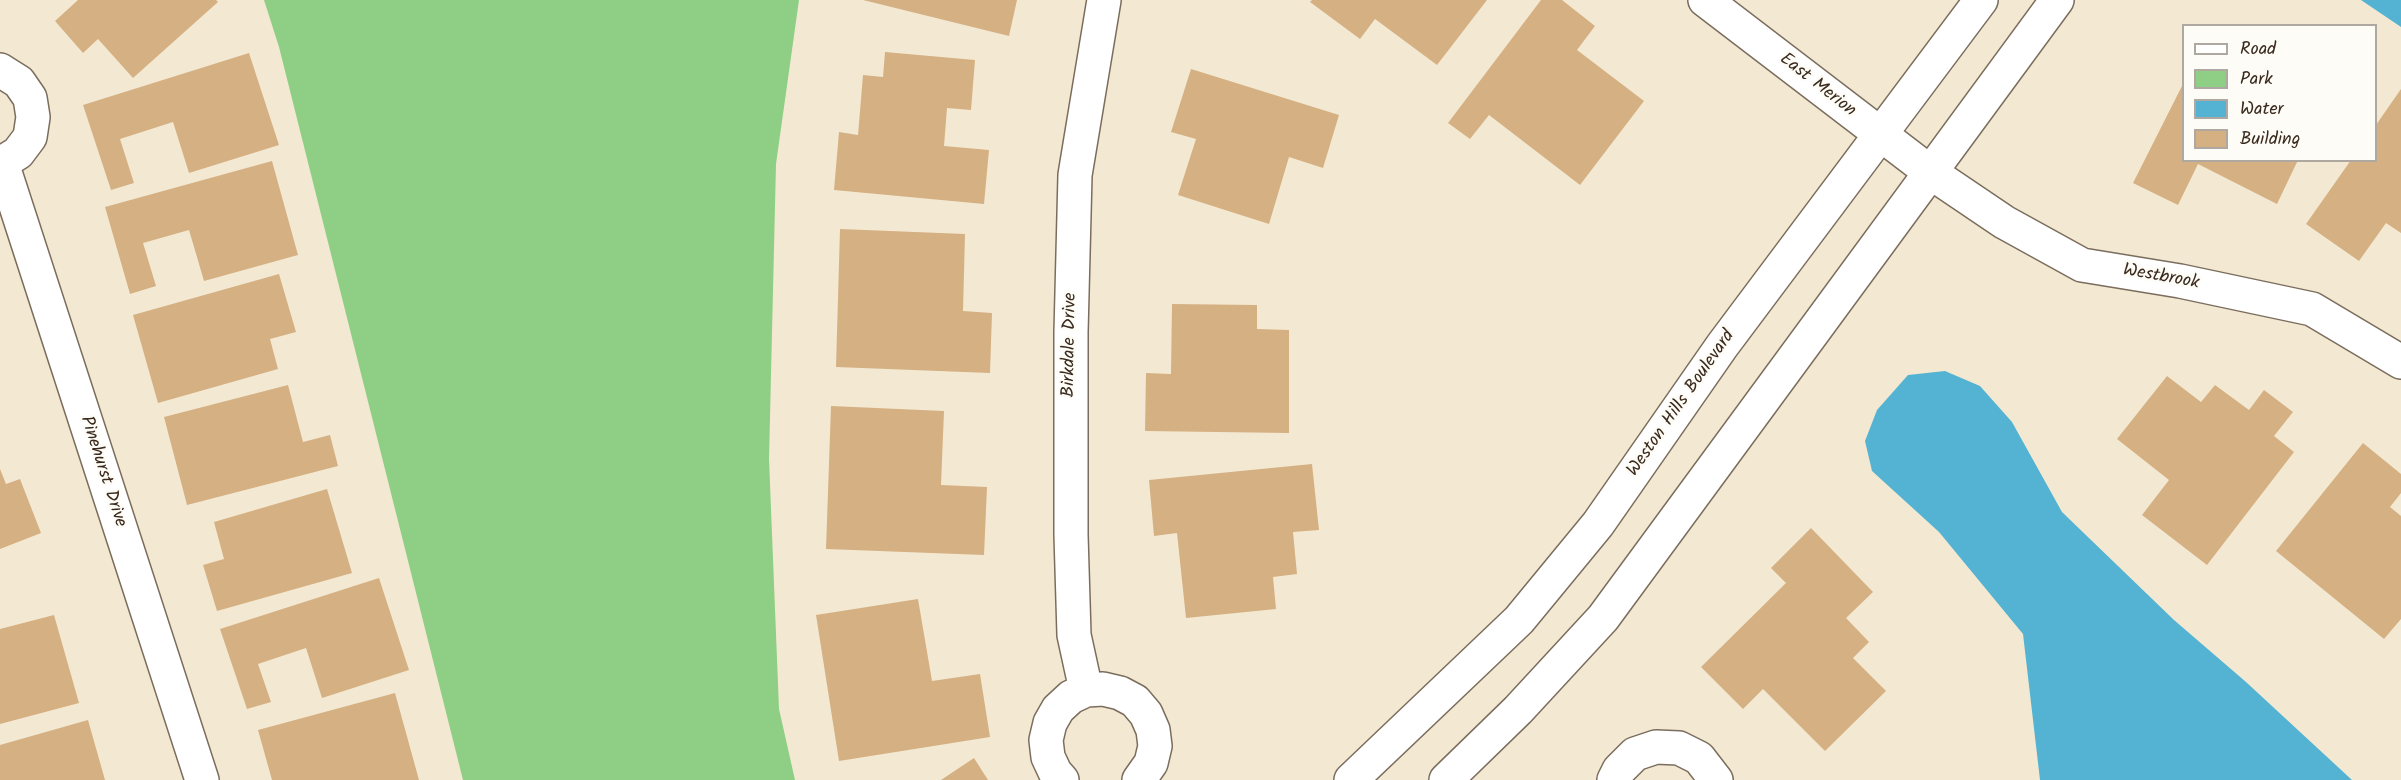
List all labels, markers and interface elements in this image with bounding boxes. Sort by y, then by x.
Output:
legend [2182,24,2377,162]
text: Road [2240,35,2276,64]
street label: East Merion [1774,49,1860,123]
text: Park [2240,65,2273,94]
text: Water [2240,95,2284,124]
text: Building [2240,125,2300,154]
street label: Westbrook [2121,261,2201,295]
street label: Birkdale Drive [1059,292,1083,398]
street label: Weston Hills Boulevard [1623,327,1741,481]
street label: Pinehurst Drive [74,414,130,530]

